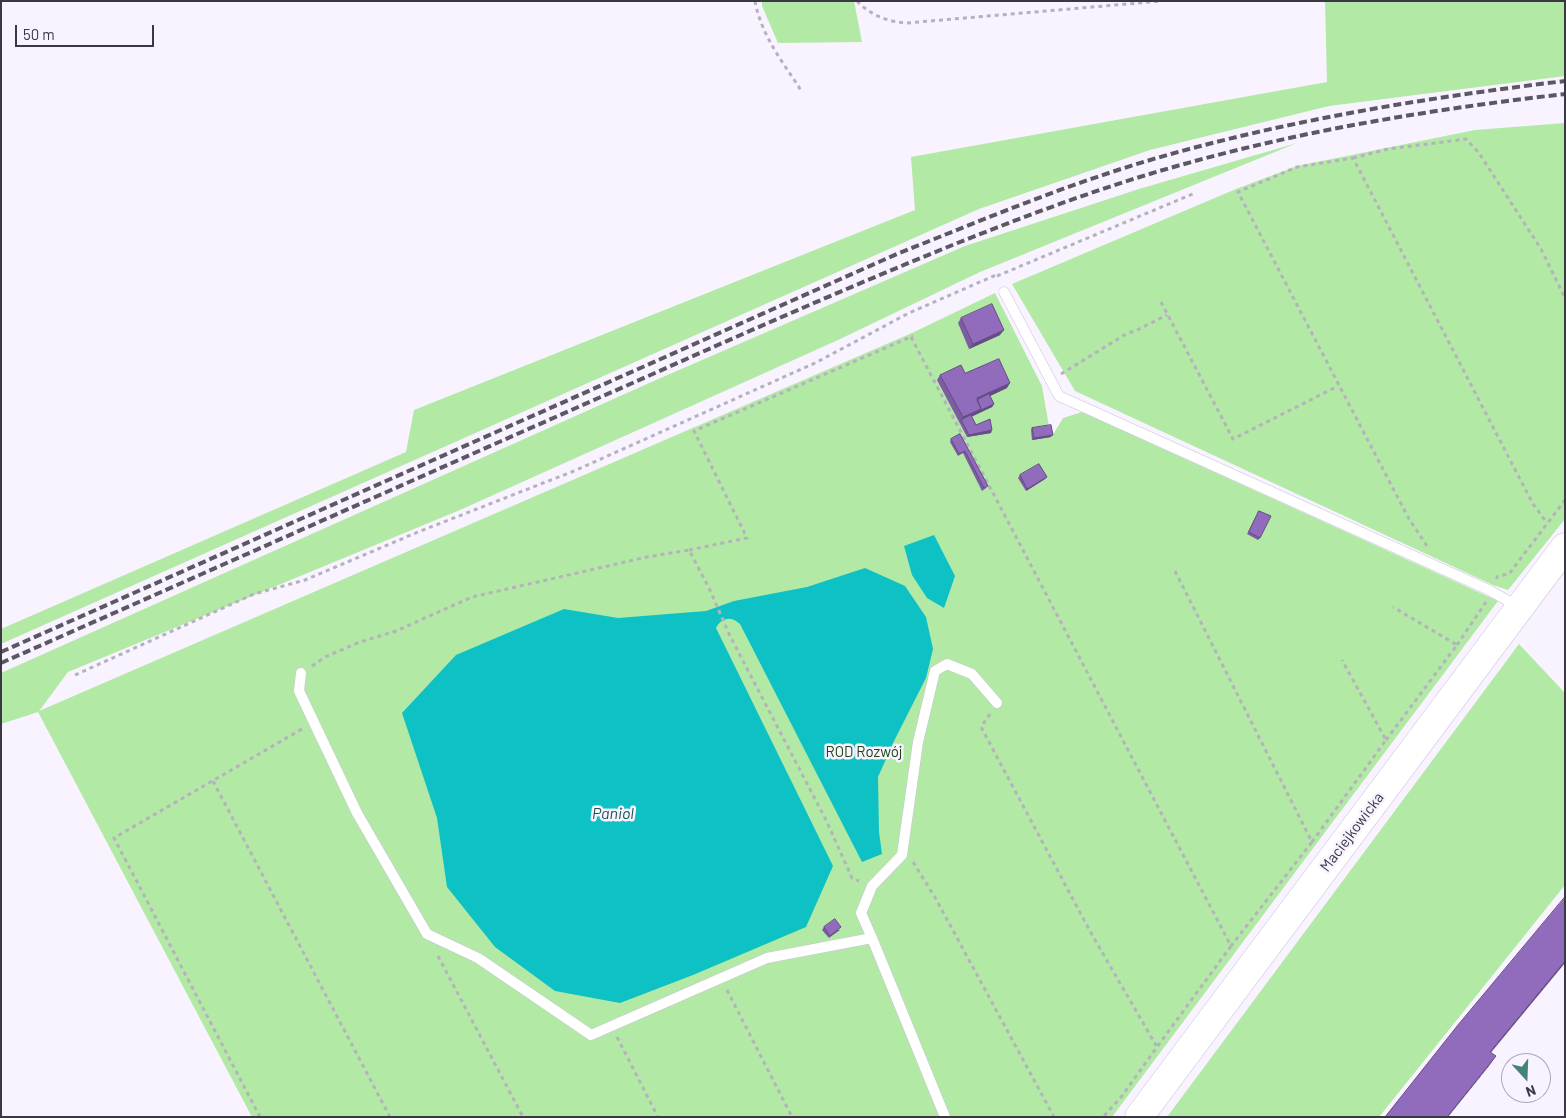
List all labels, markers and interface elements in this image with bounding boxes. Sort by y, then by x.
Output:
scale bar [18,15,156,47]
text: 50 m [23,25,55,43]
park label: ROD Rozwój [825,743,903,761]
street label: Maciejkowicka [1316,789,1388,875]
water label: Paniol [592,804,634,824]
north arrow [1501,1053,1551,1103]
text: N [1524,1082,1538,1101]

